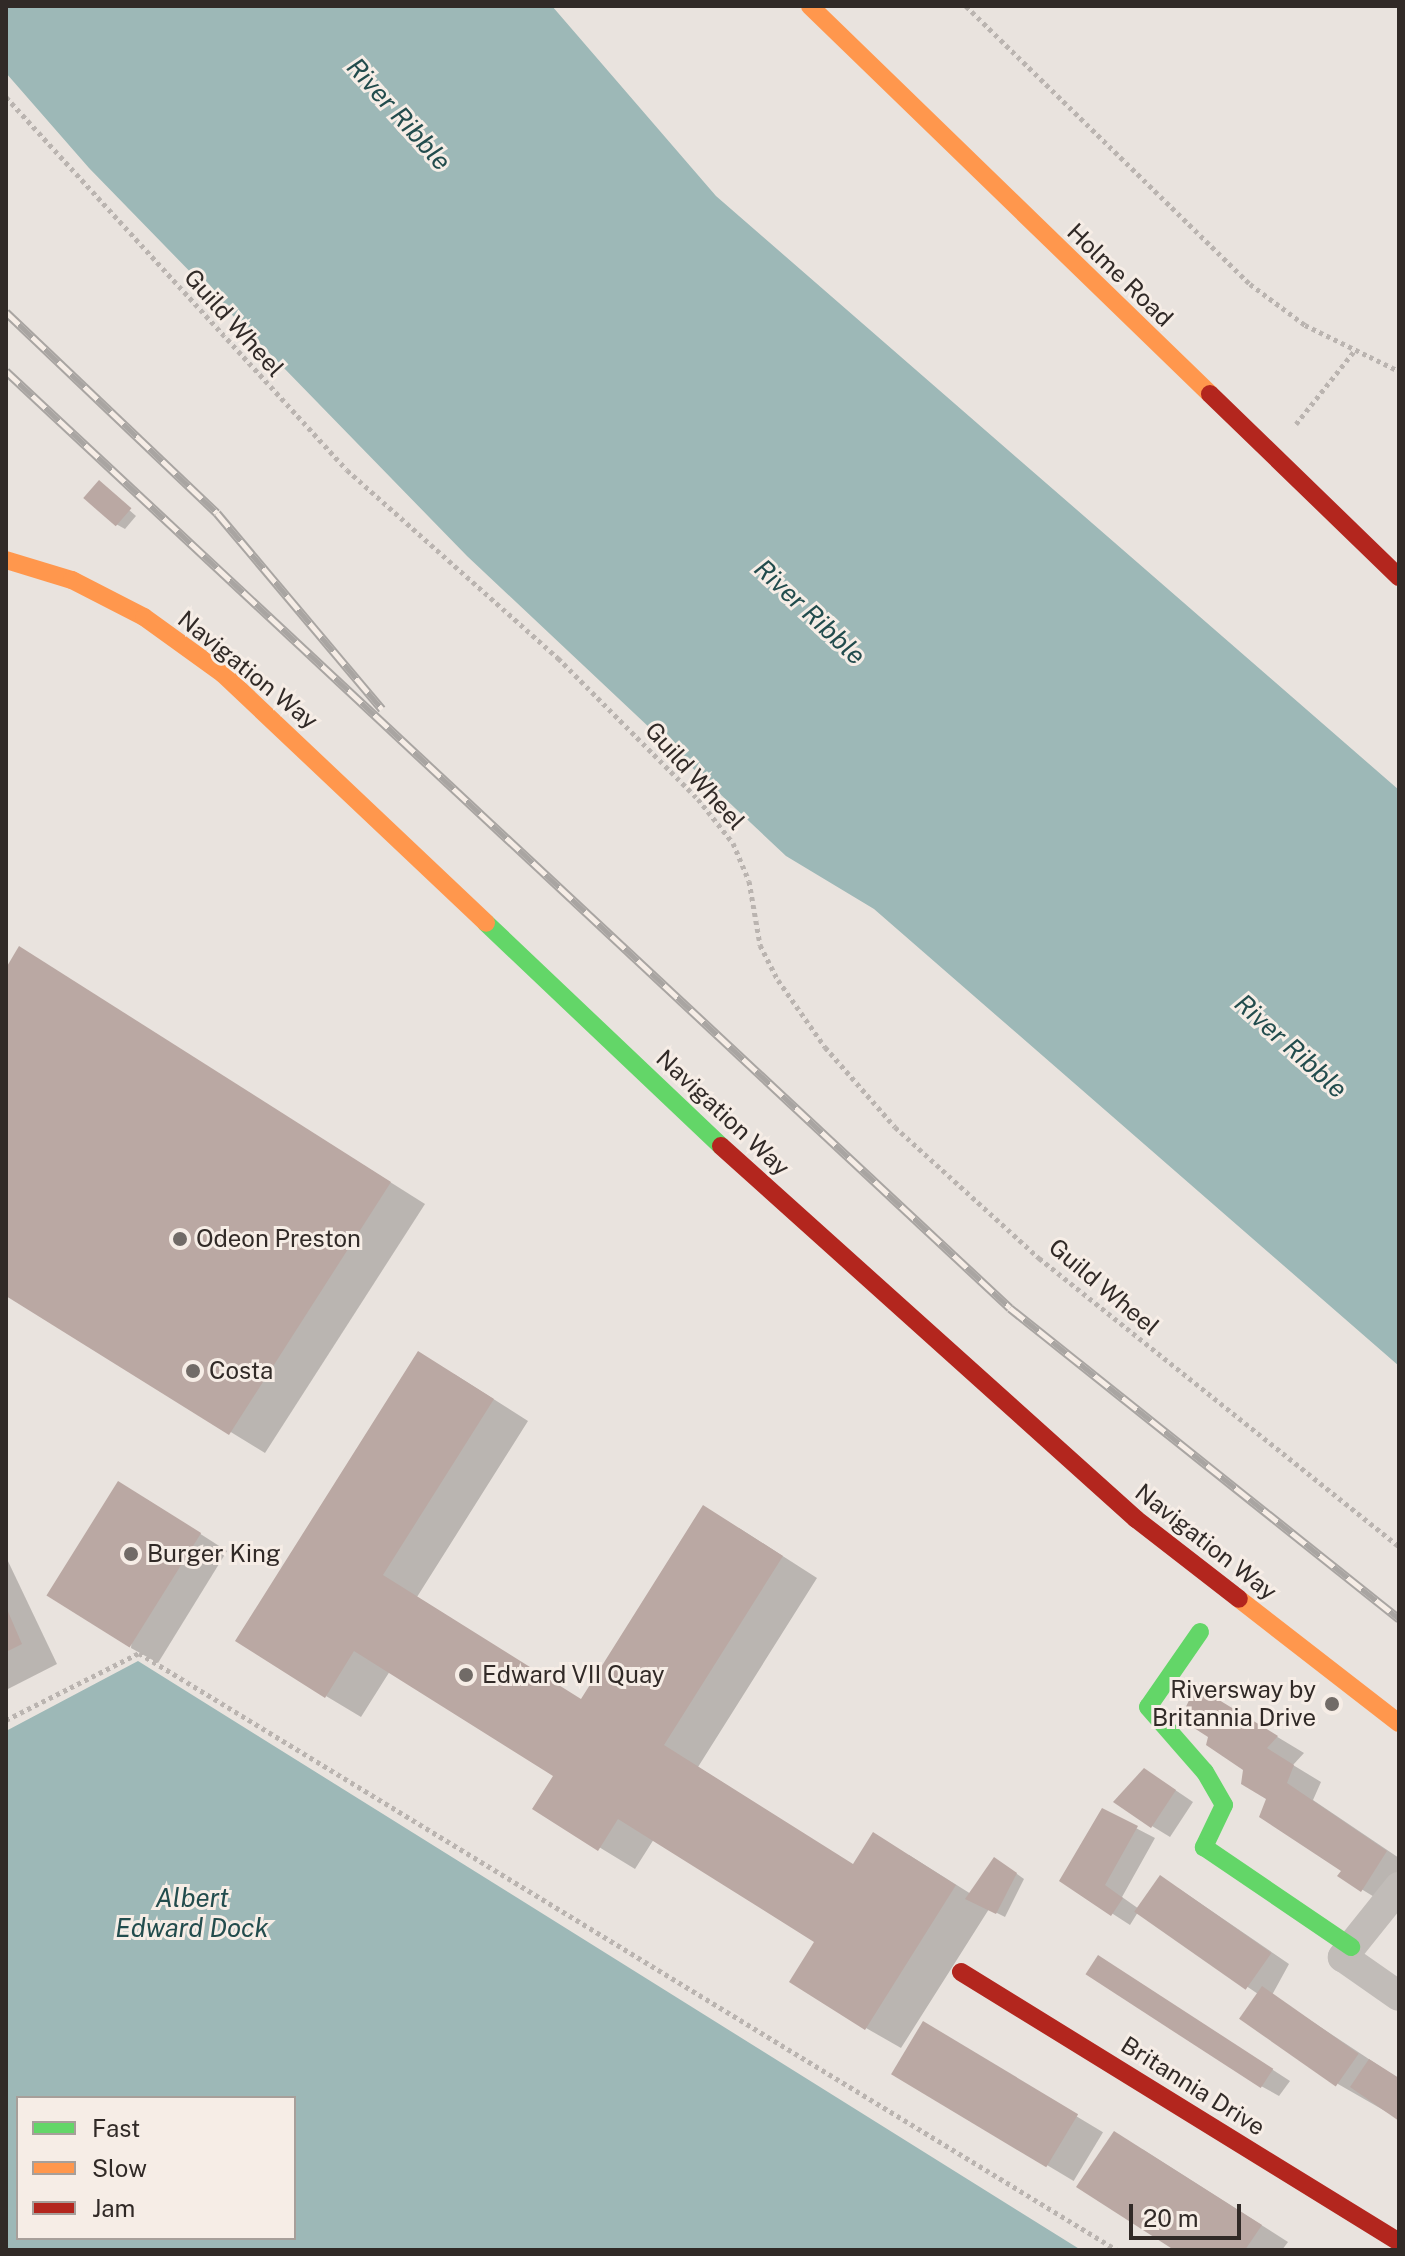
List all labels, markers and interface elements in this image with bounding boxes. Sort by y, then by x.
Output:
water label: River Ribble [340,51,458,177]
street label: Holme Road [1061,217,1179,333]
street label: Guild Wheel [178,263,290,383]
water label: River Ribble [748,553,872,671]
street label: Navigation Way [172,605,324,735]
street label: Guild Wheel [639,716,751,836]
water label: River Ribble [1228,987,1354,1105]
street label: Navigation Way [650,1044,796,1182]
place label: Odeon Preston [196,1225,361,1253]
marker: Odeon Preston [171,1230,189,1248]
street label: Guild Wheel [1043,1232,1165,1342]
place label: Costa [209,1357,273,1385]
marker: Costa [184,1362,202,1380]
street label: Navigation Way [1129,1478,1283,1606]
place label: Burger King [147,1540,281,1568]
marker: Burger King [122,1545,140,1563]
place label: Edward VII Quay [482,1661,665,1689]
marker: Edward VII Quay [457,1666,475,1684]
place label: Riversway by Britannia Drive [1152,1676,1316,1732]
marker: Riversway by Britannia Drive [1323,1695,1341,1713]
water label: Albert Edward Dock [115,1882,269,1944]
street label: Britannia Drive [1116,2030,1270,2142]
legend [16,2096,296,2240]
text: Fast [92,2114,140,2142]
text: Slow [92,2154,147,2182]
scale bar [1133,2188,1245,2238]
text: Jam [92,2194,135,2222]
text: 20 m [1143,2204,1199,2232]

